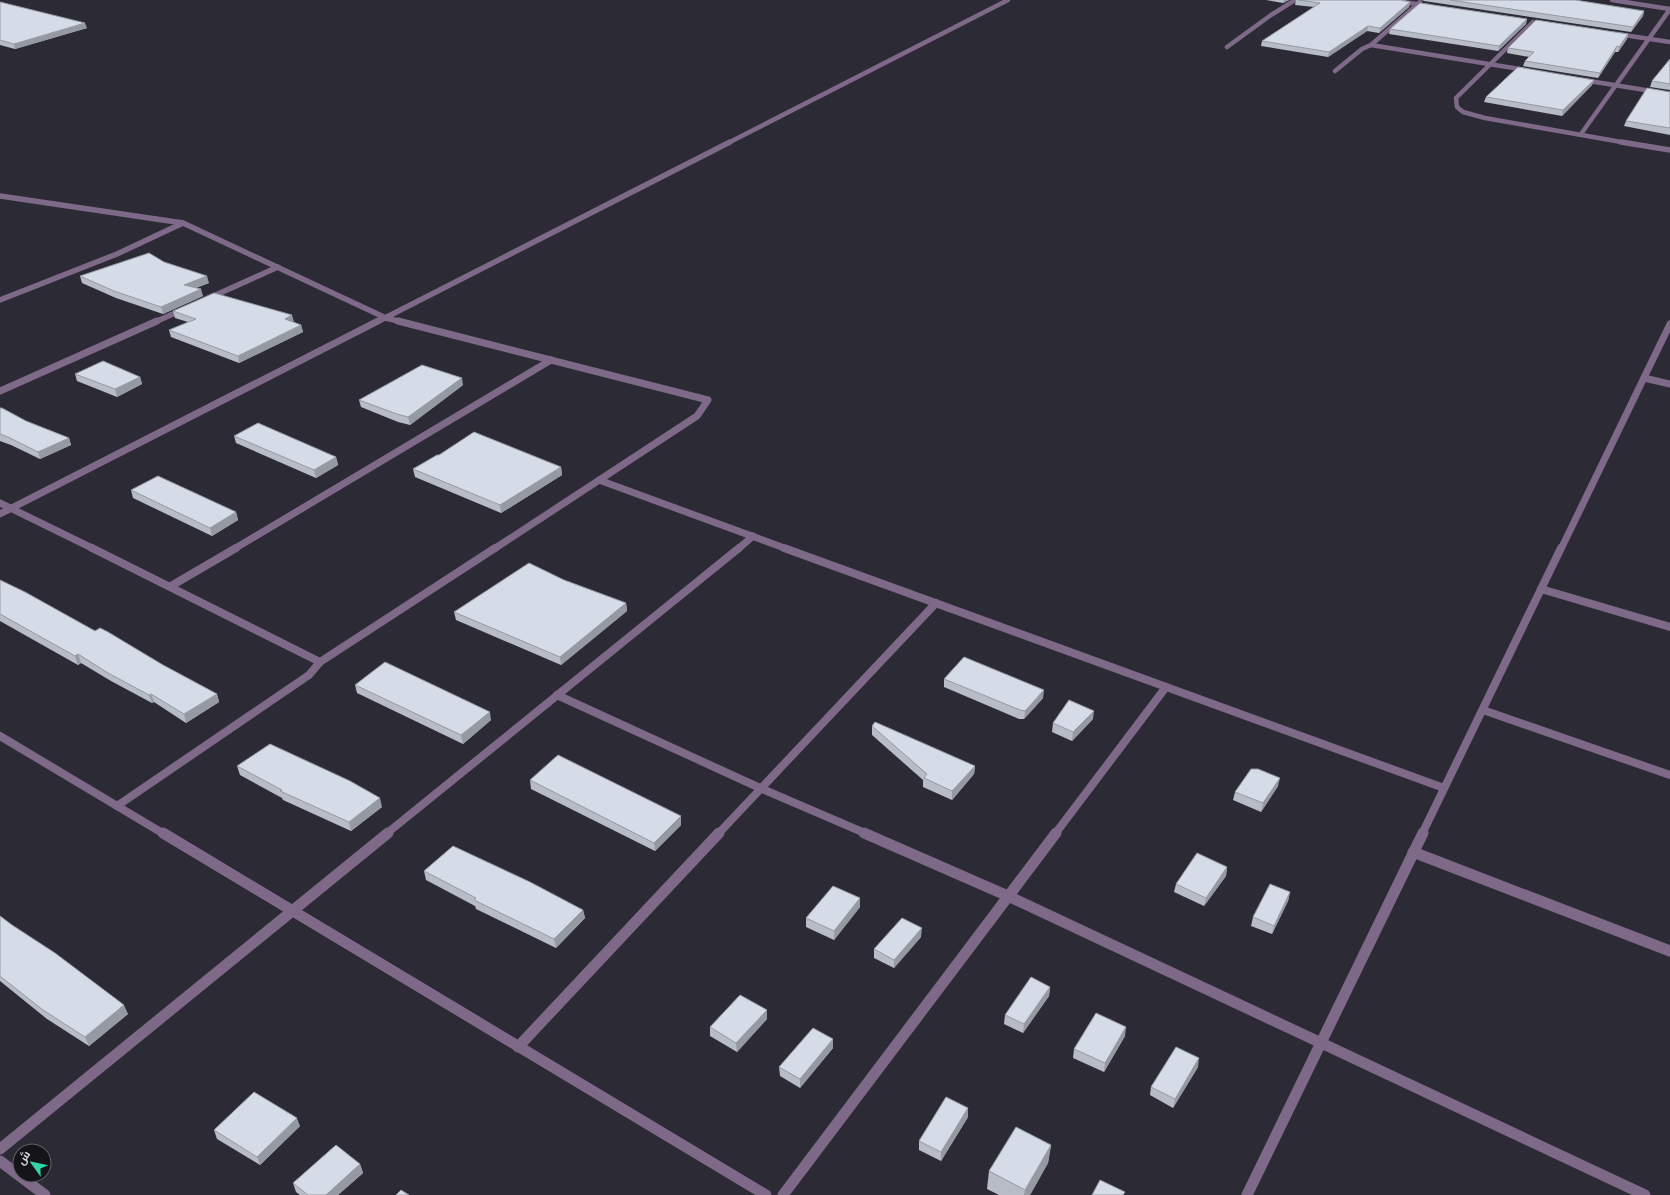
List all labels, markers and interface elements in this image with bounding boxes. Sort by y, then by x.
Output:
north arrow [12,1143,52,1183]
text: ش [14,1148,34,1168]

